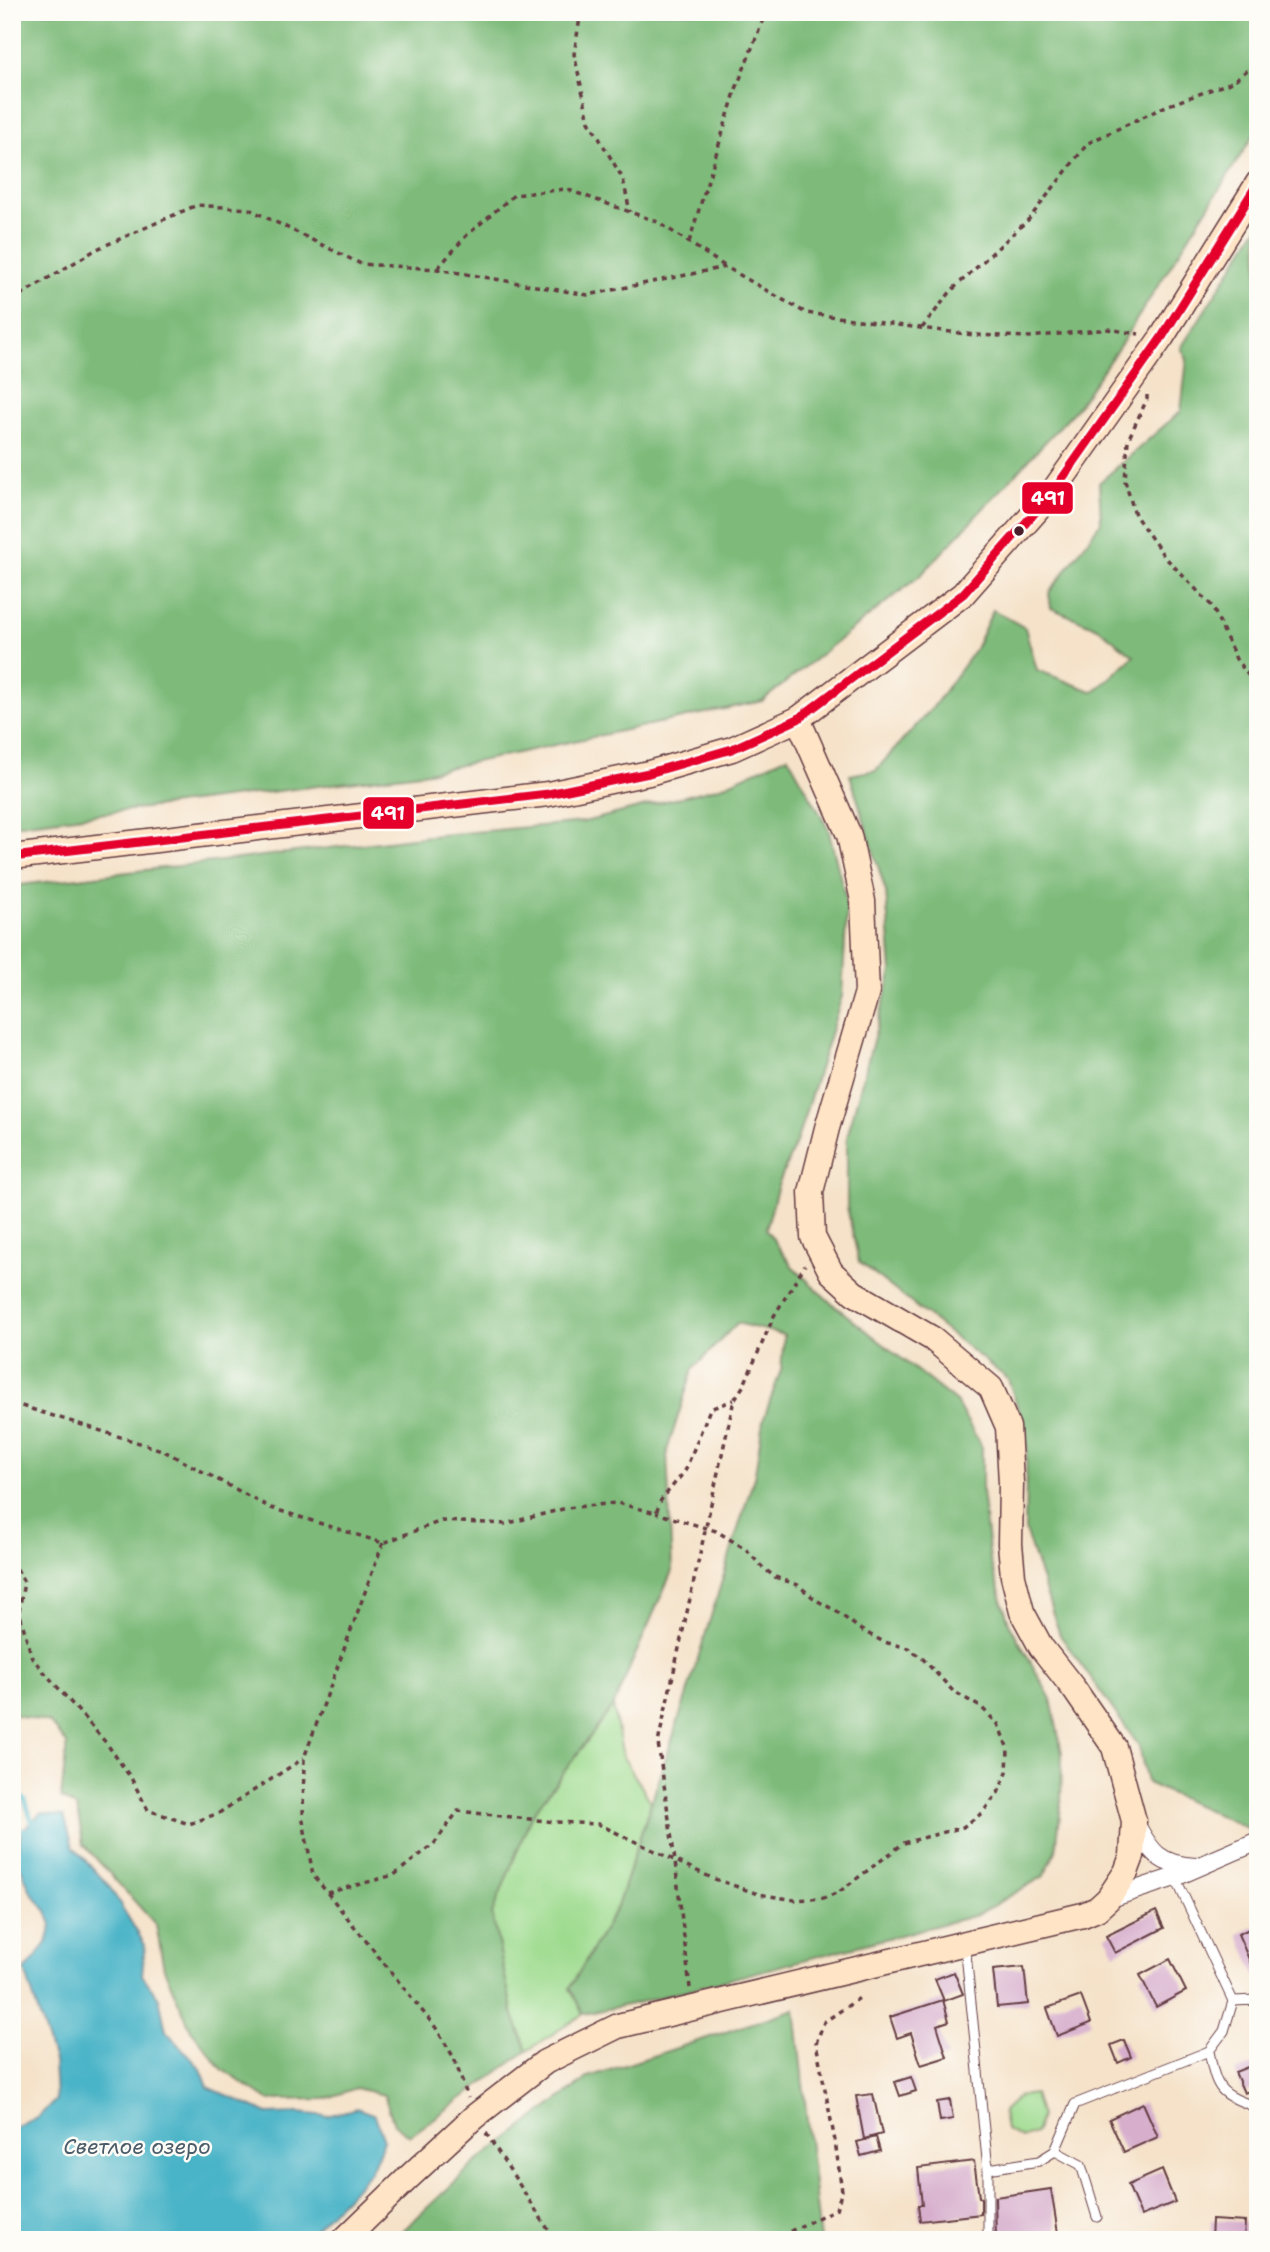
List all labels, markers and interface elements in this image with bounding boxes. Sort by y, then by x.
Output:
line badge: 491 [1021,481,1074,515]
text: 491 [1031,486,1065,511]
unlabelled marker [1012,524,1026,538]
line badge: 491 [362,796,415,830]
text: 491 [371,801,405,826]
water label: Светлое озеро [63,2133,211,2161]

